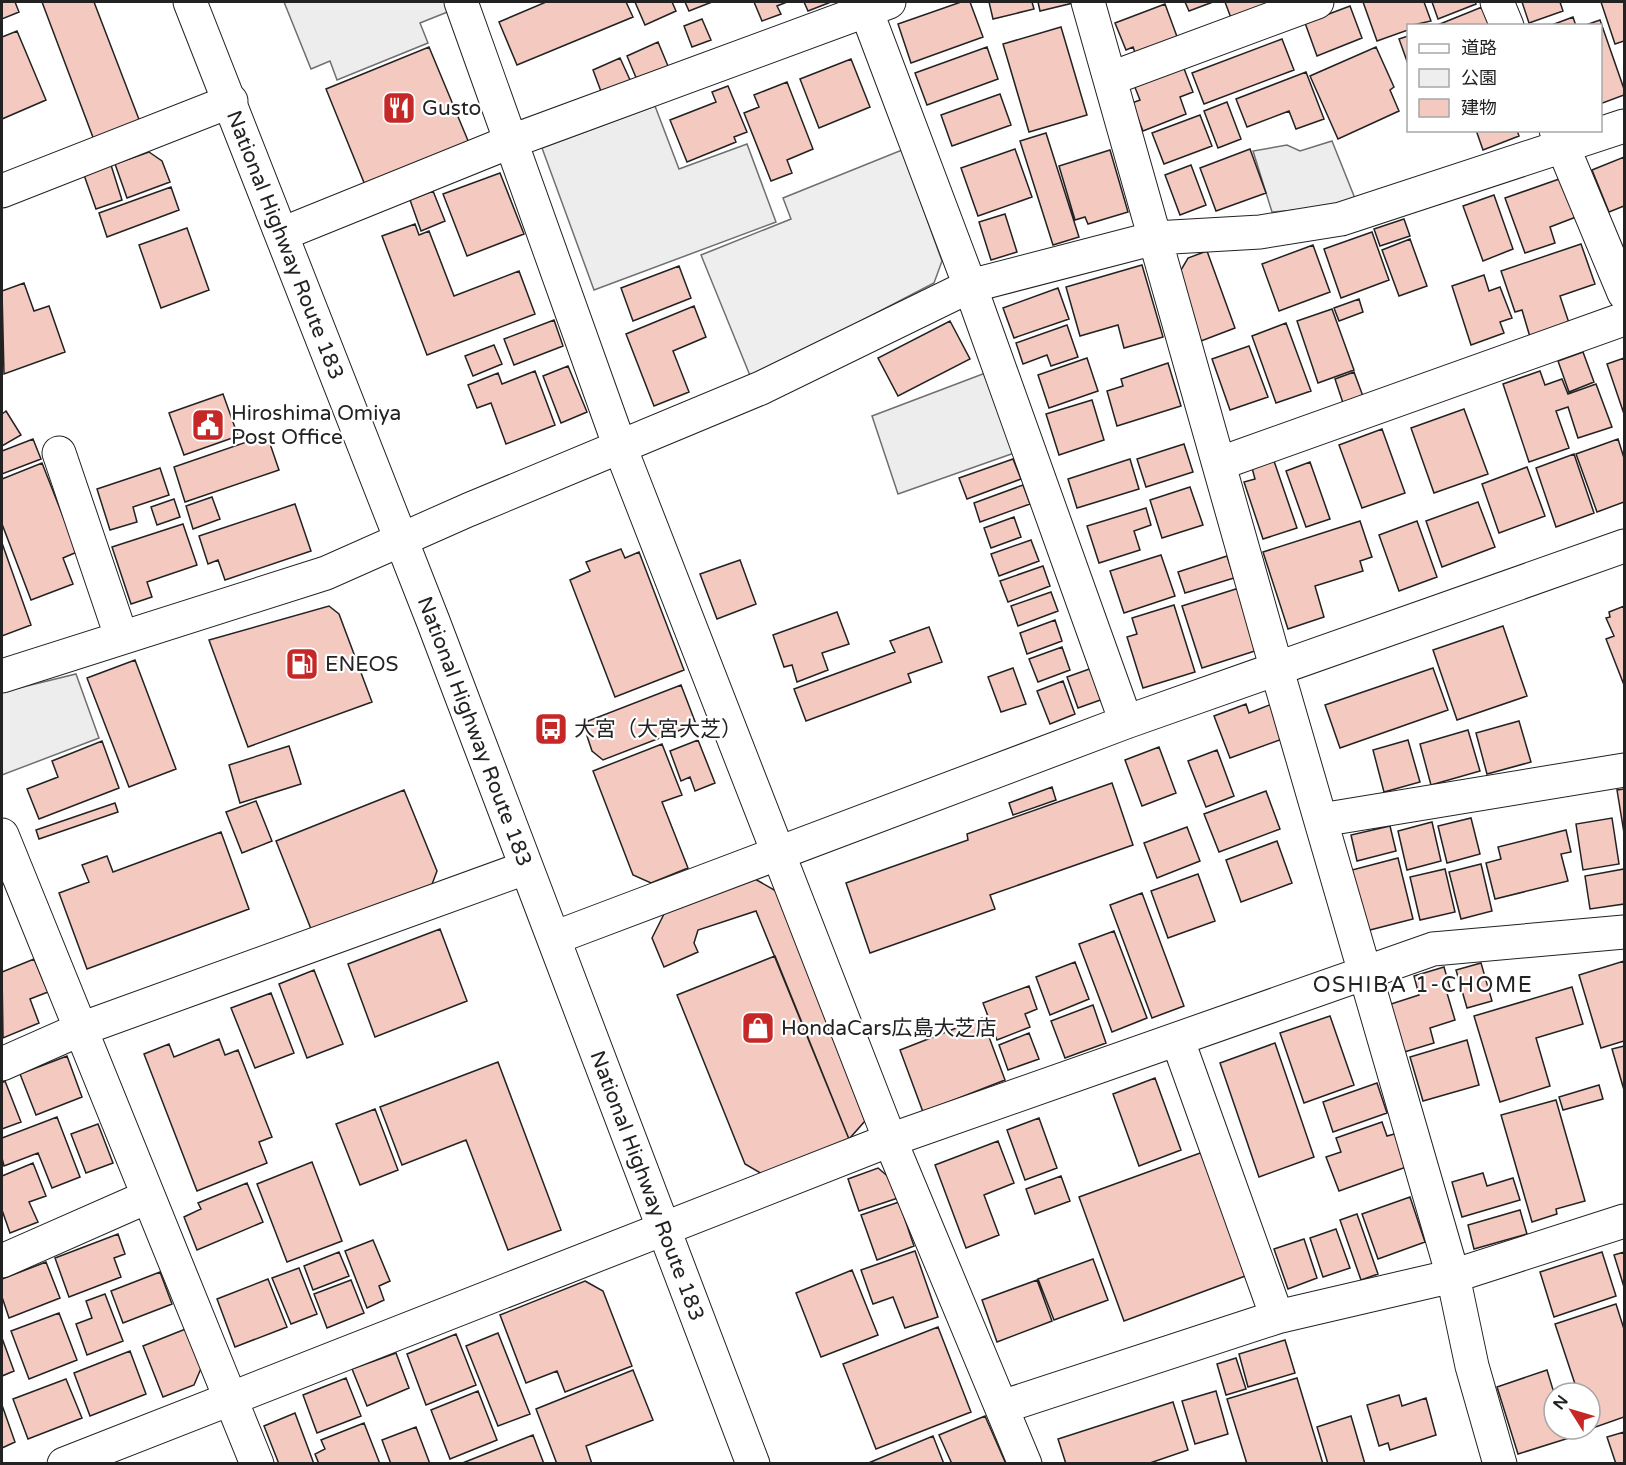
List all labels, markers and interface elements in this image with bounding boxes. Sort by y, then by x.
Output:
legend [1407,24,1602,132]
text: 道路 [1461,37,1497,59]
text: 公園 [1461,67,1497,89]
restaurant icon: Gusto [381,90,417,126]
place label: Gusto [422,96,481,121]
text: 建物 [1461,97,1497,119]
street label: National Highway Route 183 [221,107,349,383]
place label: Hiroshima Omiya Post Office [231,401,401,450]
public building icon: Hiroshima Omiya Post Office [190,407,226,443]
street label: National Highway Route 183 [412,593,537,870]
fuel station icon: ENEOS [284,646,320,682]
place label: ENEOS [325,652,399,677]
bus stop icon: 大宮（大宮大芝） [533,711,569,747]
place label: 大宮（大宮大芝） [574,717,742,742]
district label: OSHIBA 1-CHOME [1313,972,1533,998]
shop icon: HondaCars広島大芝店 [740,1010,776,1046]
place label: HondaCars広島大芝店 [781,1016,996,1041]
street label: National Highway Route 183 [584,1047,709,1324]
north arrow [1542,1381,1602,1441]
text: N [1549,1391,1573,1414]

